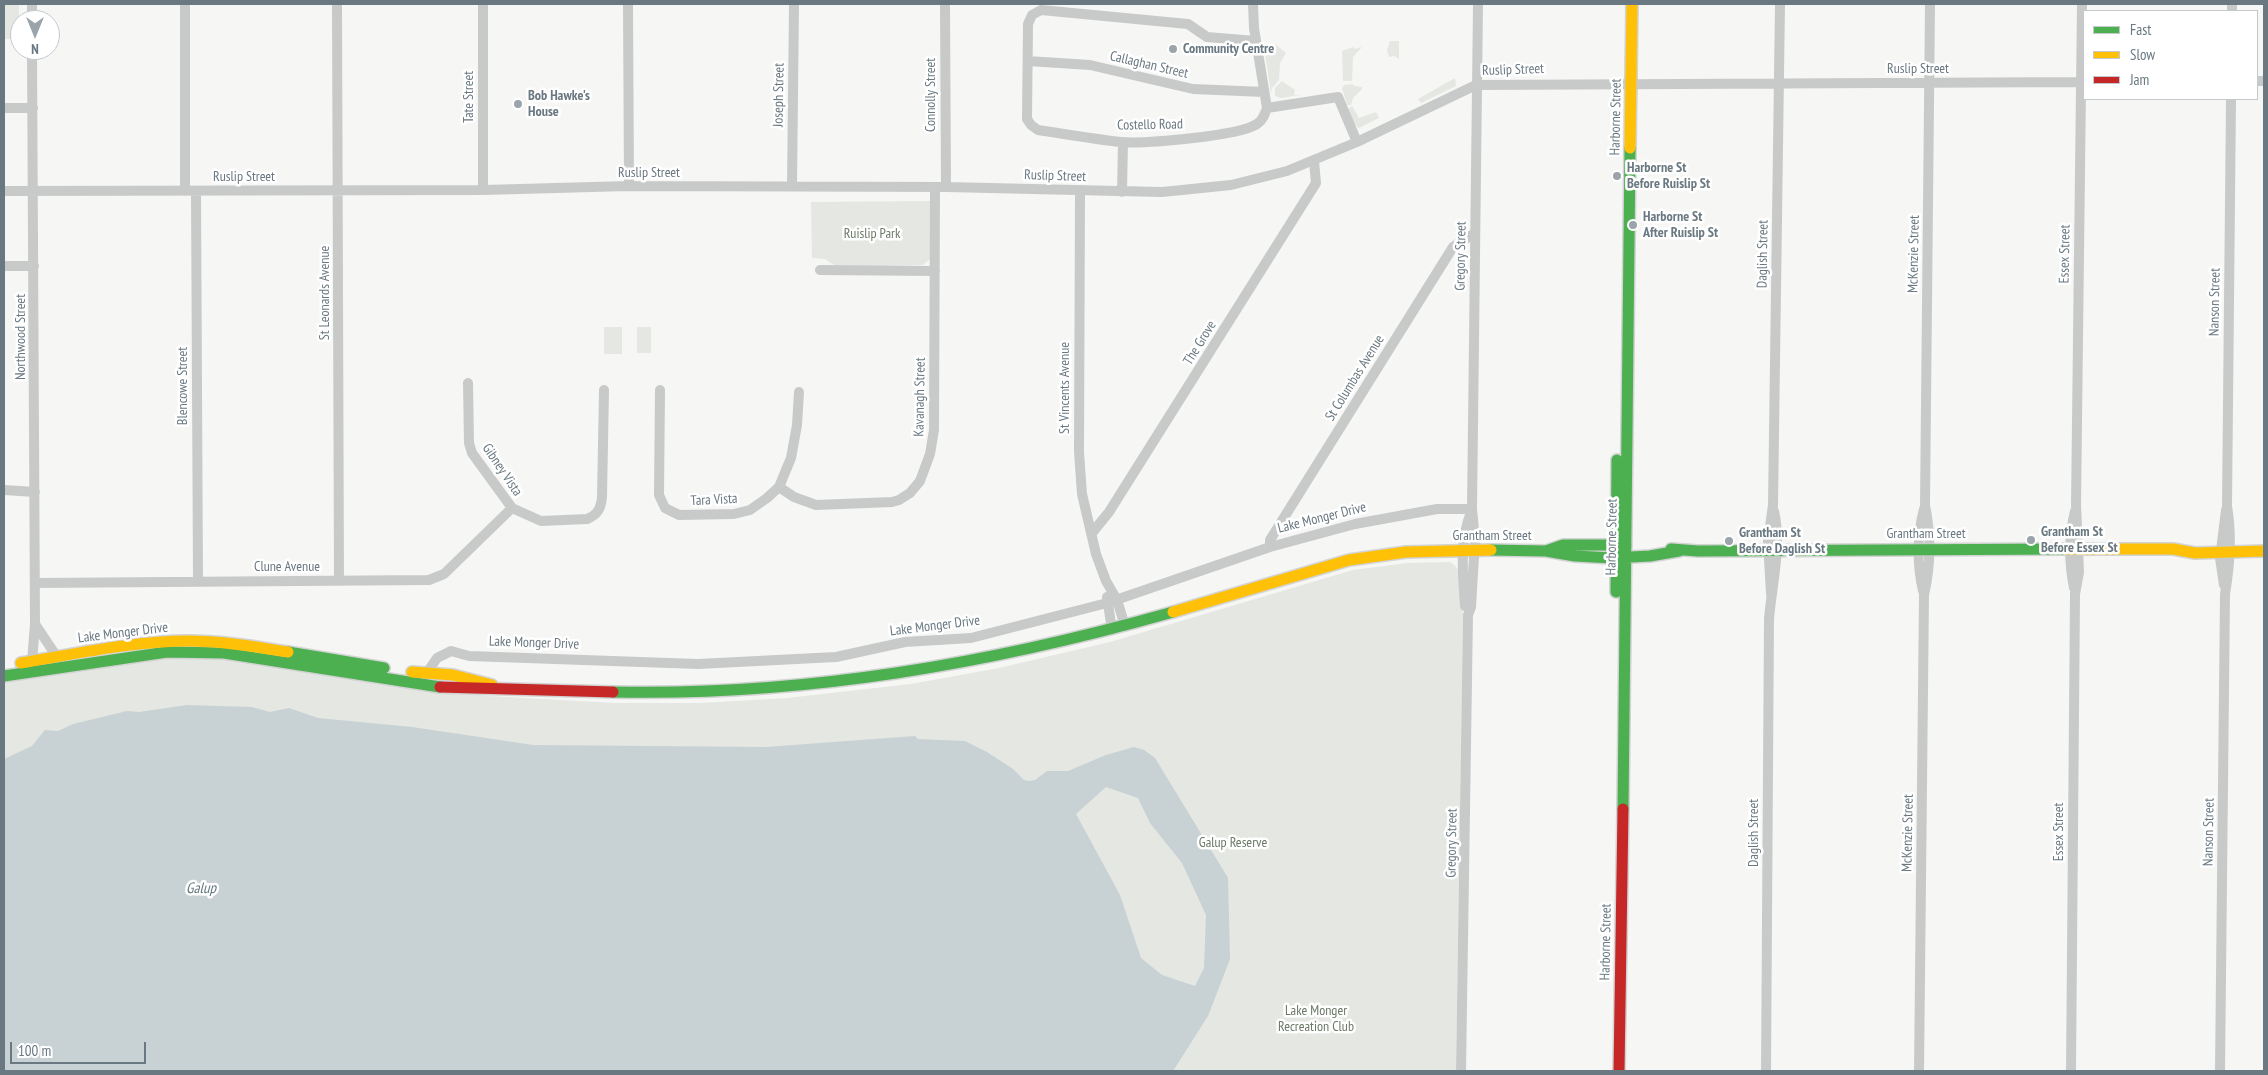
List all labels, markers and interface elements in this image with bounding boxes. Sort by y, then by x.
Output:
north arrow [10,10,60,60]
legend [2083,10,2258,100]
text: Fast [2130,20,2151,39]
text: N [31,40,39,58]
place label: Community Centre [1183,41,1274,57]
marker: Community Centre [1167,43,1179,55]
text: Slow [2130,45,2155,64]
street label: Callaghan Street [1108,48,1190,82]
street label: Connolly Street [923,58,939,132]
street label: Ruslip Street [1482,61,1544,79]
street label: Ruslip Street [1887,61,1949,77]
street label: Joseph Street [770,63,788,127]
text: Jam [2130,70,2149,89]
street label: Tate Street [461,71,477,123]
street label: Harborne Street [1607,78,1625,156]
place label: Bob Hawke's House [528,88,590,120]
marker: Bob Hawke's House [512,98,524,110]
street label: Costello Road [1117,116,1183,134]
place label: Harborne St Before Ruislip St [1627,160,1710,192]
street label: Ruslip Street [618,165,680,181]
street label: Ruslip Street [1024,167,1086,185]
street label: Ruslip Street [213,169,275,185]
marker: Harborne St Before Ruislip St [1611,170,1623,182]
place label: Harborne St After Ruislip St [1643,209,1718,242]
street label: McKenzie Street [1905,215,1923,293]
marker: Harborne St After Ruislip St [1627,219,1639,231]
street label: Daglish Street [1754,220,1772,288]
street label: Gregory Street [1452,221,1470,291]
street label: Essex Street [2056,224,2074,284]
park label: Ruislip Park [844,226,900,242]
street label: St Leonards Avenue [317,246,333,340]
street label: Nanson Street [2206,268,2224,336]
street label: Northwood Street [13,294,29,380]
street label: The Grove [1180,318,1220,368]
street label: St Columbas Avenue [1322,332,1388,424]
street label: St Vincents Avenue [1057,342,1073,434]
street label: Blencowe Street [175,347,191,425]
street label: Kavanagh Street [911,357,929,437]
street label: Gibney Vista [478,441,526,499]
street label: Tara Vista [690,490,738,510]
street label: Harborne Street [1603,498,1621,576]
street label: Lake Monger Drive [1276,499,1368,537]
place label: Grantham St Before Essex St [2041,524,2118,556]
place label: Grantham St Before Daglish St [1739,525,1825,558]
street label: Grantham Street [1886,526,1966,542]
street label: Grantham Street [1452,528,1532,544]
marker: Grantham St Before Essex St [2025,534,2037,546]
marker: Grantham St Before Daglish St [1723,535,1735,547]
street label: Clune Avenue [254,559,320,575]
street label: Lake Monger Drive [889,612,981,640]
street label: Lake Monger Drive [77,619,169,647]
street label: Lake Monger Drive [489,633,579,653]
street label: McKenzie Street [1899,794,1917,872]
street label: Nanson Street [2200,798,2218,866]
street label: Daglish Street [1746,799,1762,867]
street label: Essex Street [2051,803,2067,861]
street label: Gregory Street [1443,808,1461,878]
park label: Galup Reserve [1199,835,1267,851]
water label: Galup [186,880,216,898]
street label: Harborne Street [1597,903,1615,981]
park label: Lake Monger Recreation Club [1278,1003,1354,1036]
scale bar [12,1032,149,1064]
text: 100 m [18,1041,51,1060]

